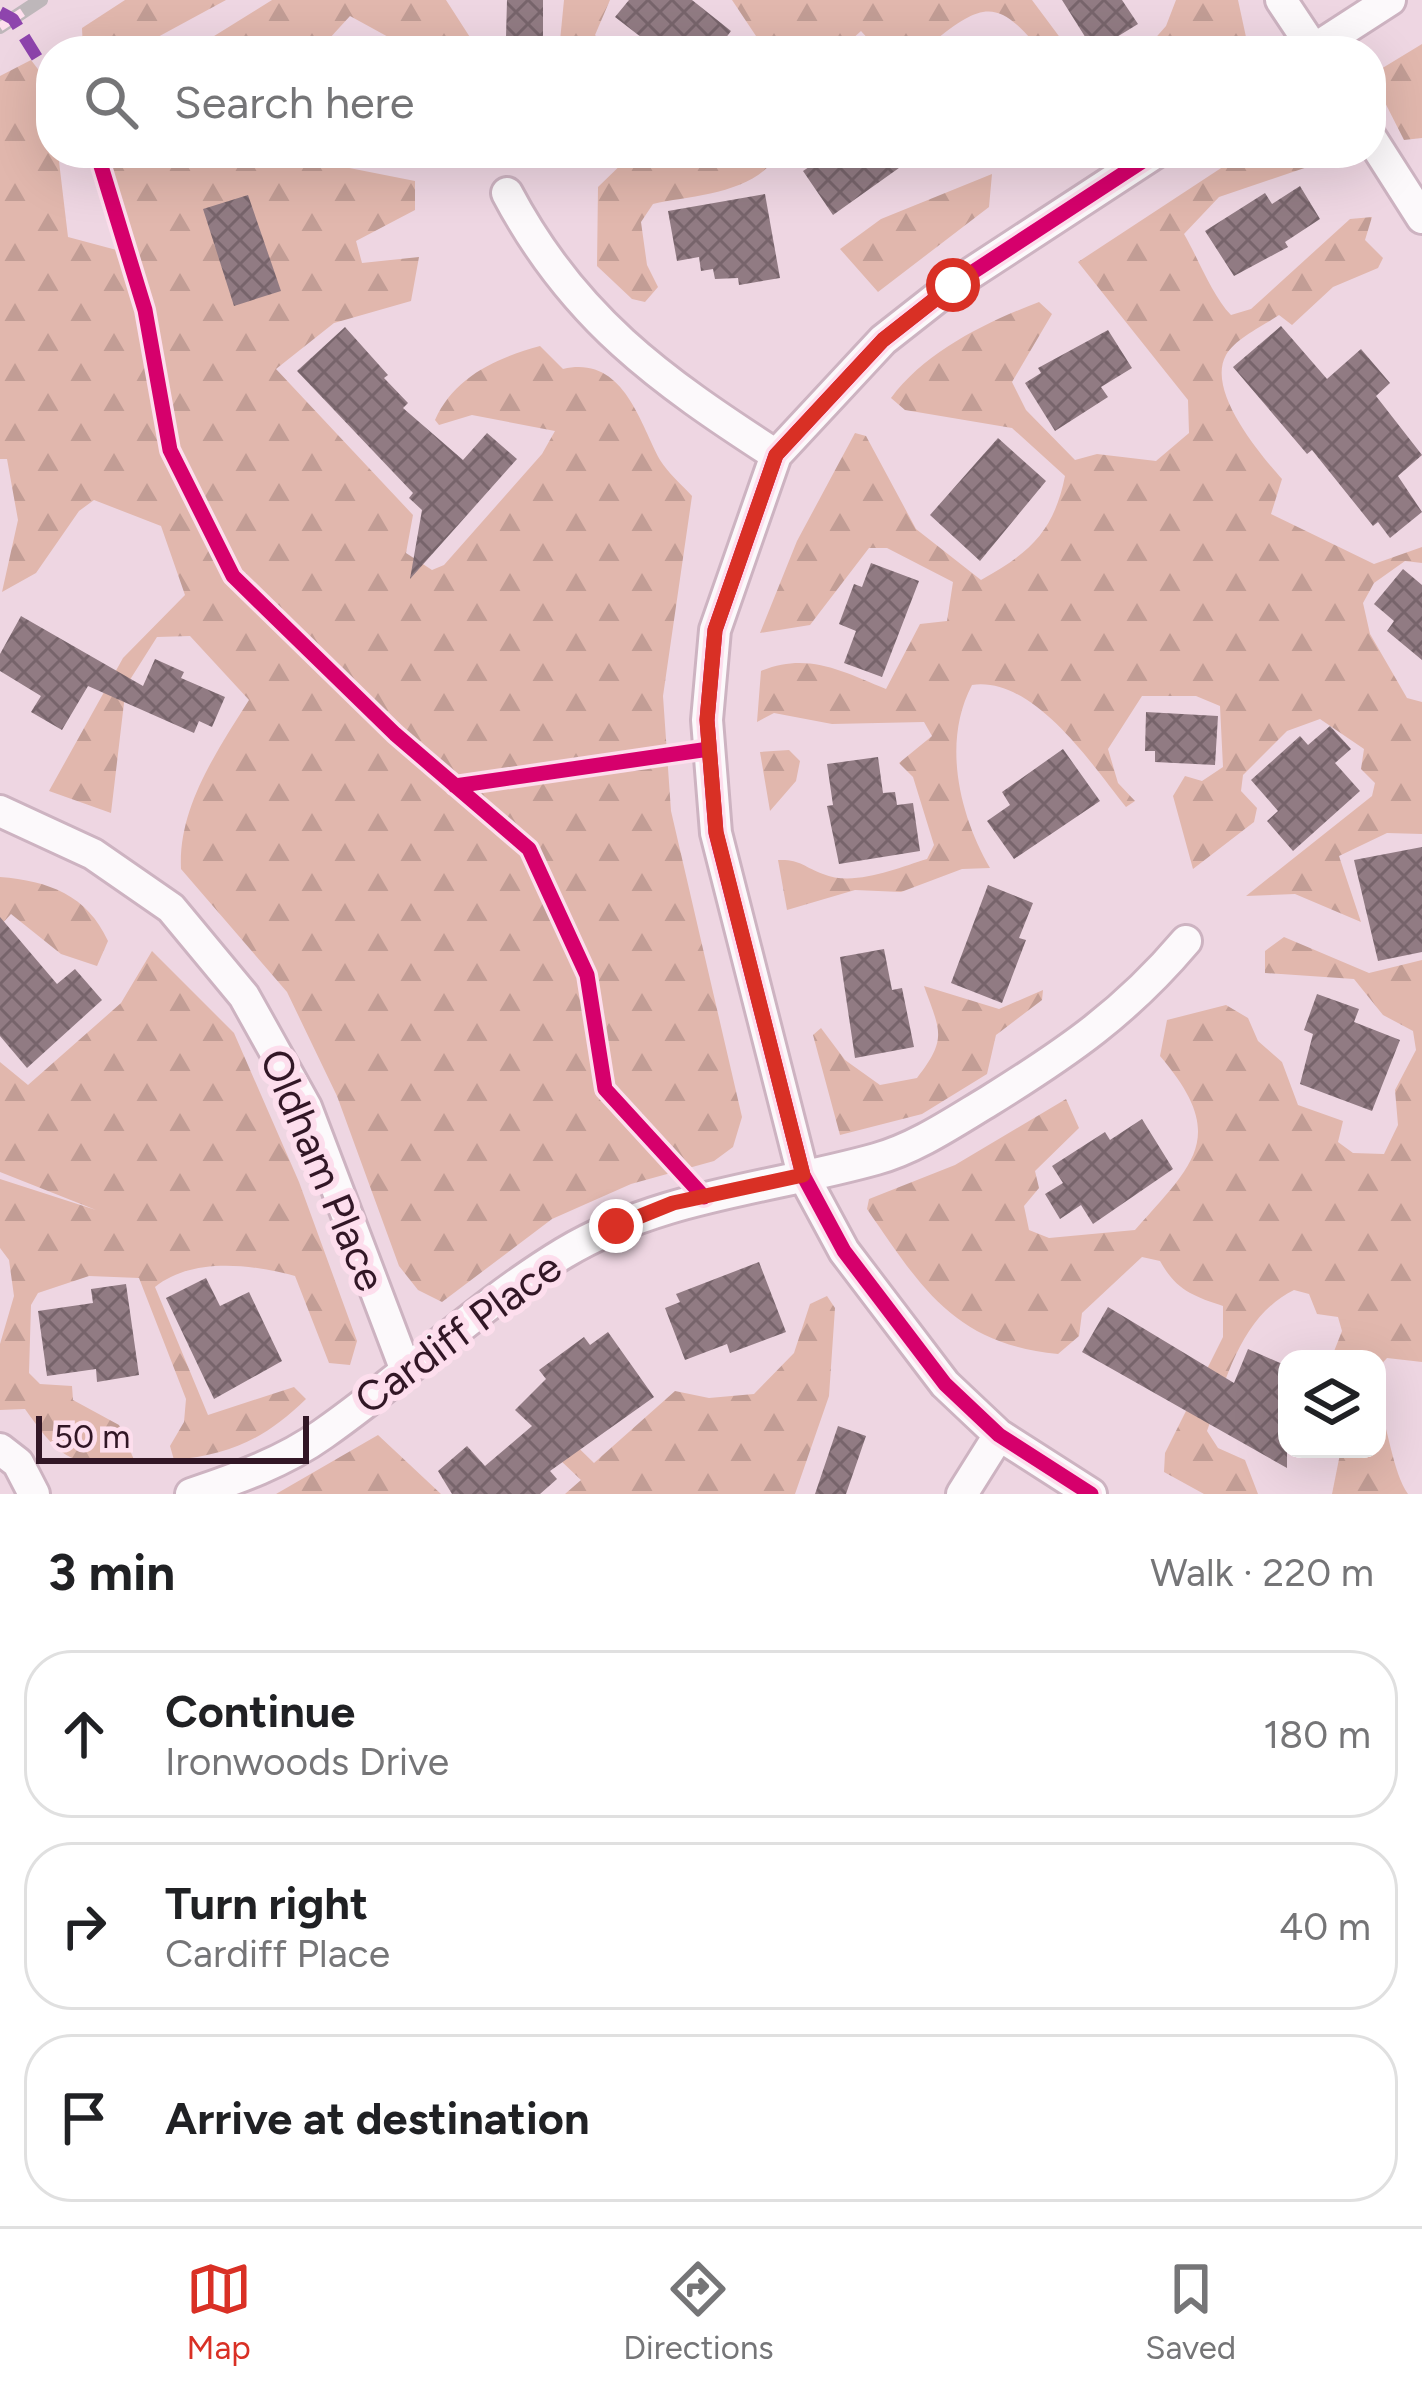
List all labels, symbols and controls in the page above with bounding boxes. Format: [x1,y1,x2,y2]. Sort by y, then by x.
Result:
search box [36,36,1386,168]
icon: search [78,69,144,135]
text: Search here [174,75,414,129]
route start [926,258,980,312]
street label: Oldham Place [249,1041,397,1299]
route end [589,1199,643,1253]
street label: Cardiff Place [345,1241,571,1425]
map controls [1278,1350,1386,1458]
button: layers [1278,1350,1386,1458]
scale bar [36,1410,309,1463]
text: 50 m [54,1417,130,1456]
text: 3 min [48,1542,175,1603]
text: Walk · 220 m [1150,1549,1374,1596]
text: Continue [165,1684,355,1738]
icon: ahead [51,1701,117,1767]
text: 180 m [1263,1711,1371,1758]
text: Ironwoods Drive [165,1738,449,1785]
text: Turn right [165,1876,368,1930]
icon: right [51,1893,117,1959]
text: 40 m [1279,1903,1371,1950]
text: Cardiff Place [165,1930,390,1977]
icon: arrive [51,2085,117,2151]
text: Arrive at destination [165,2091,589,2145]
tab: Map [186,2256,252,2367]
tab: Directions [623,2256,774,2367]
tab: Saved [1145,2256,1236,2367]

